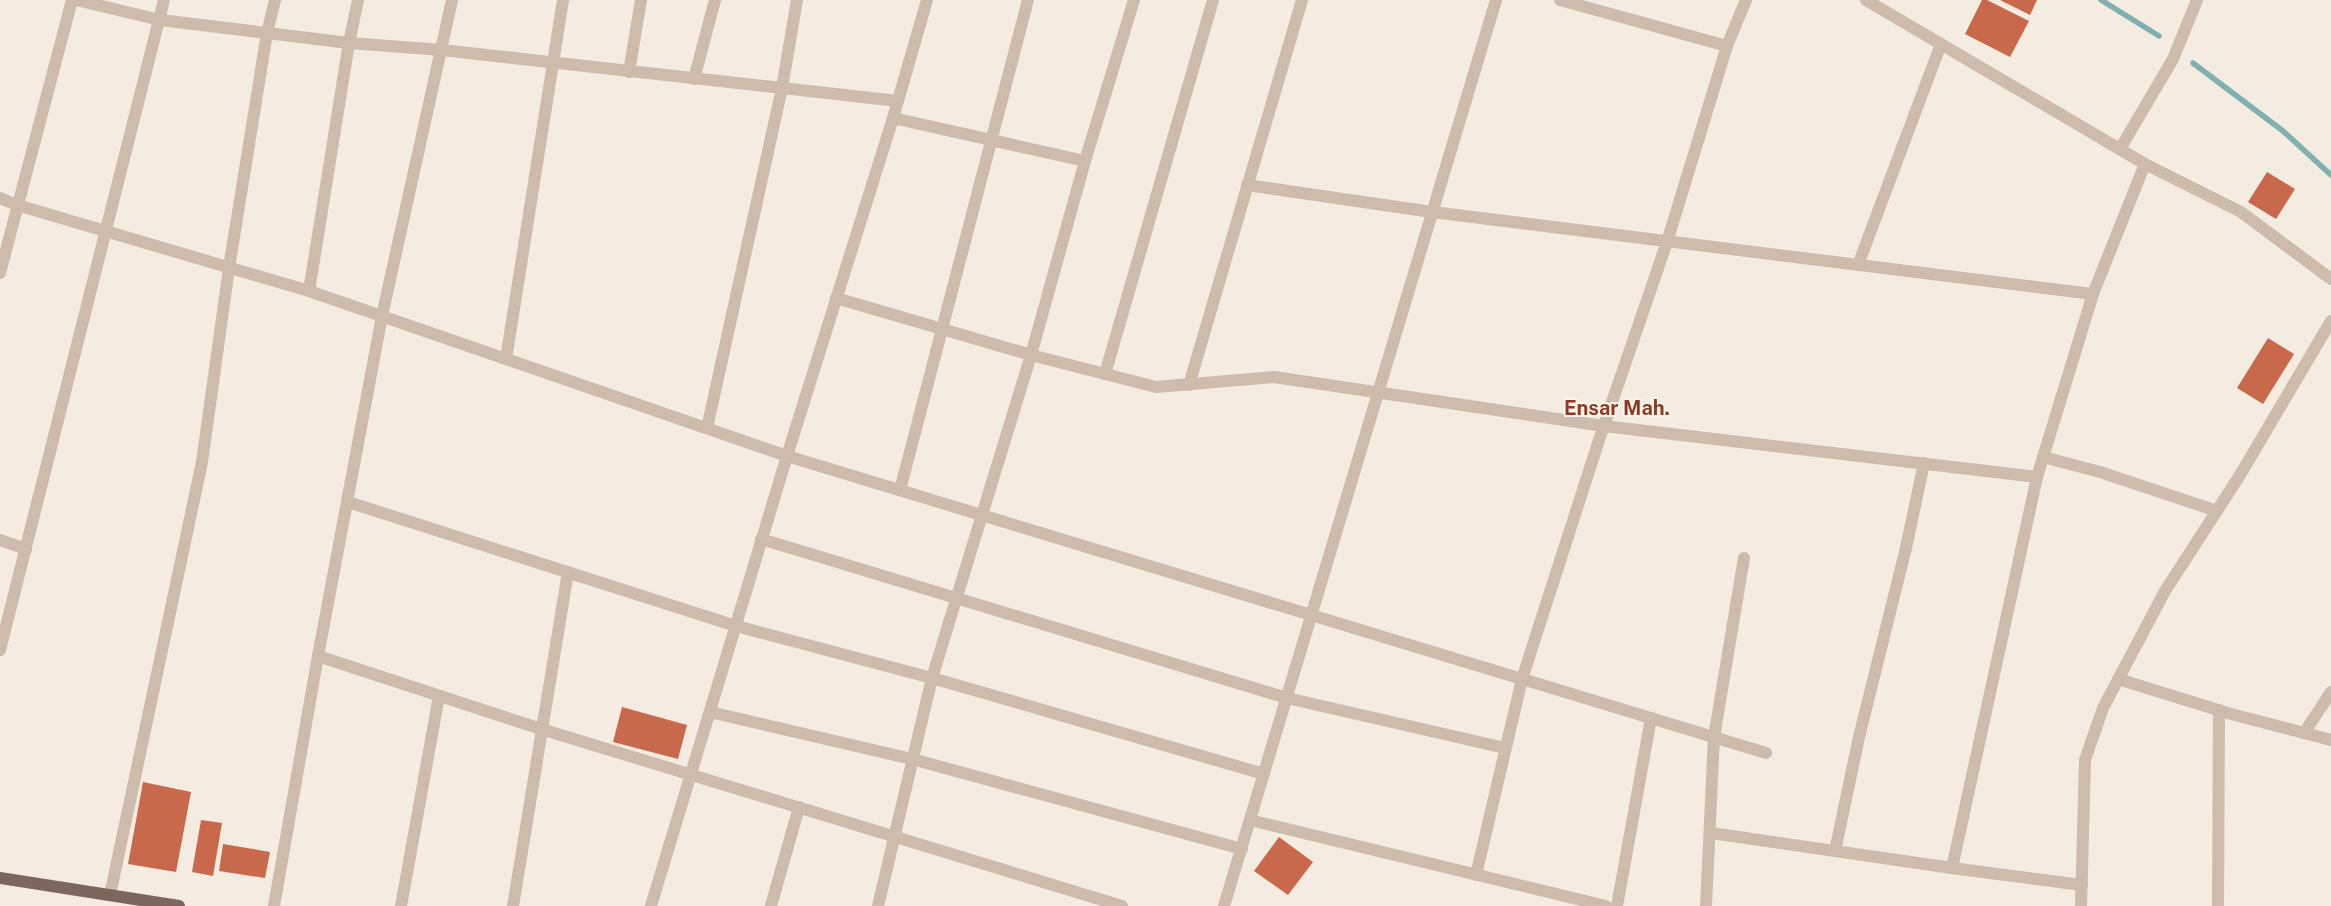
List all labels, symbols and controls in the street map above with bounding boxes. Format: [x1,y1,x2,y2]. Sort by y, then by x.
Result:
district label: Ensar Mah. [1564,396,1670,420]

